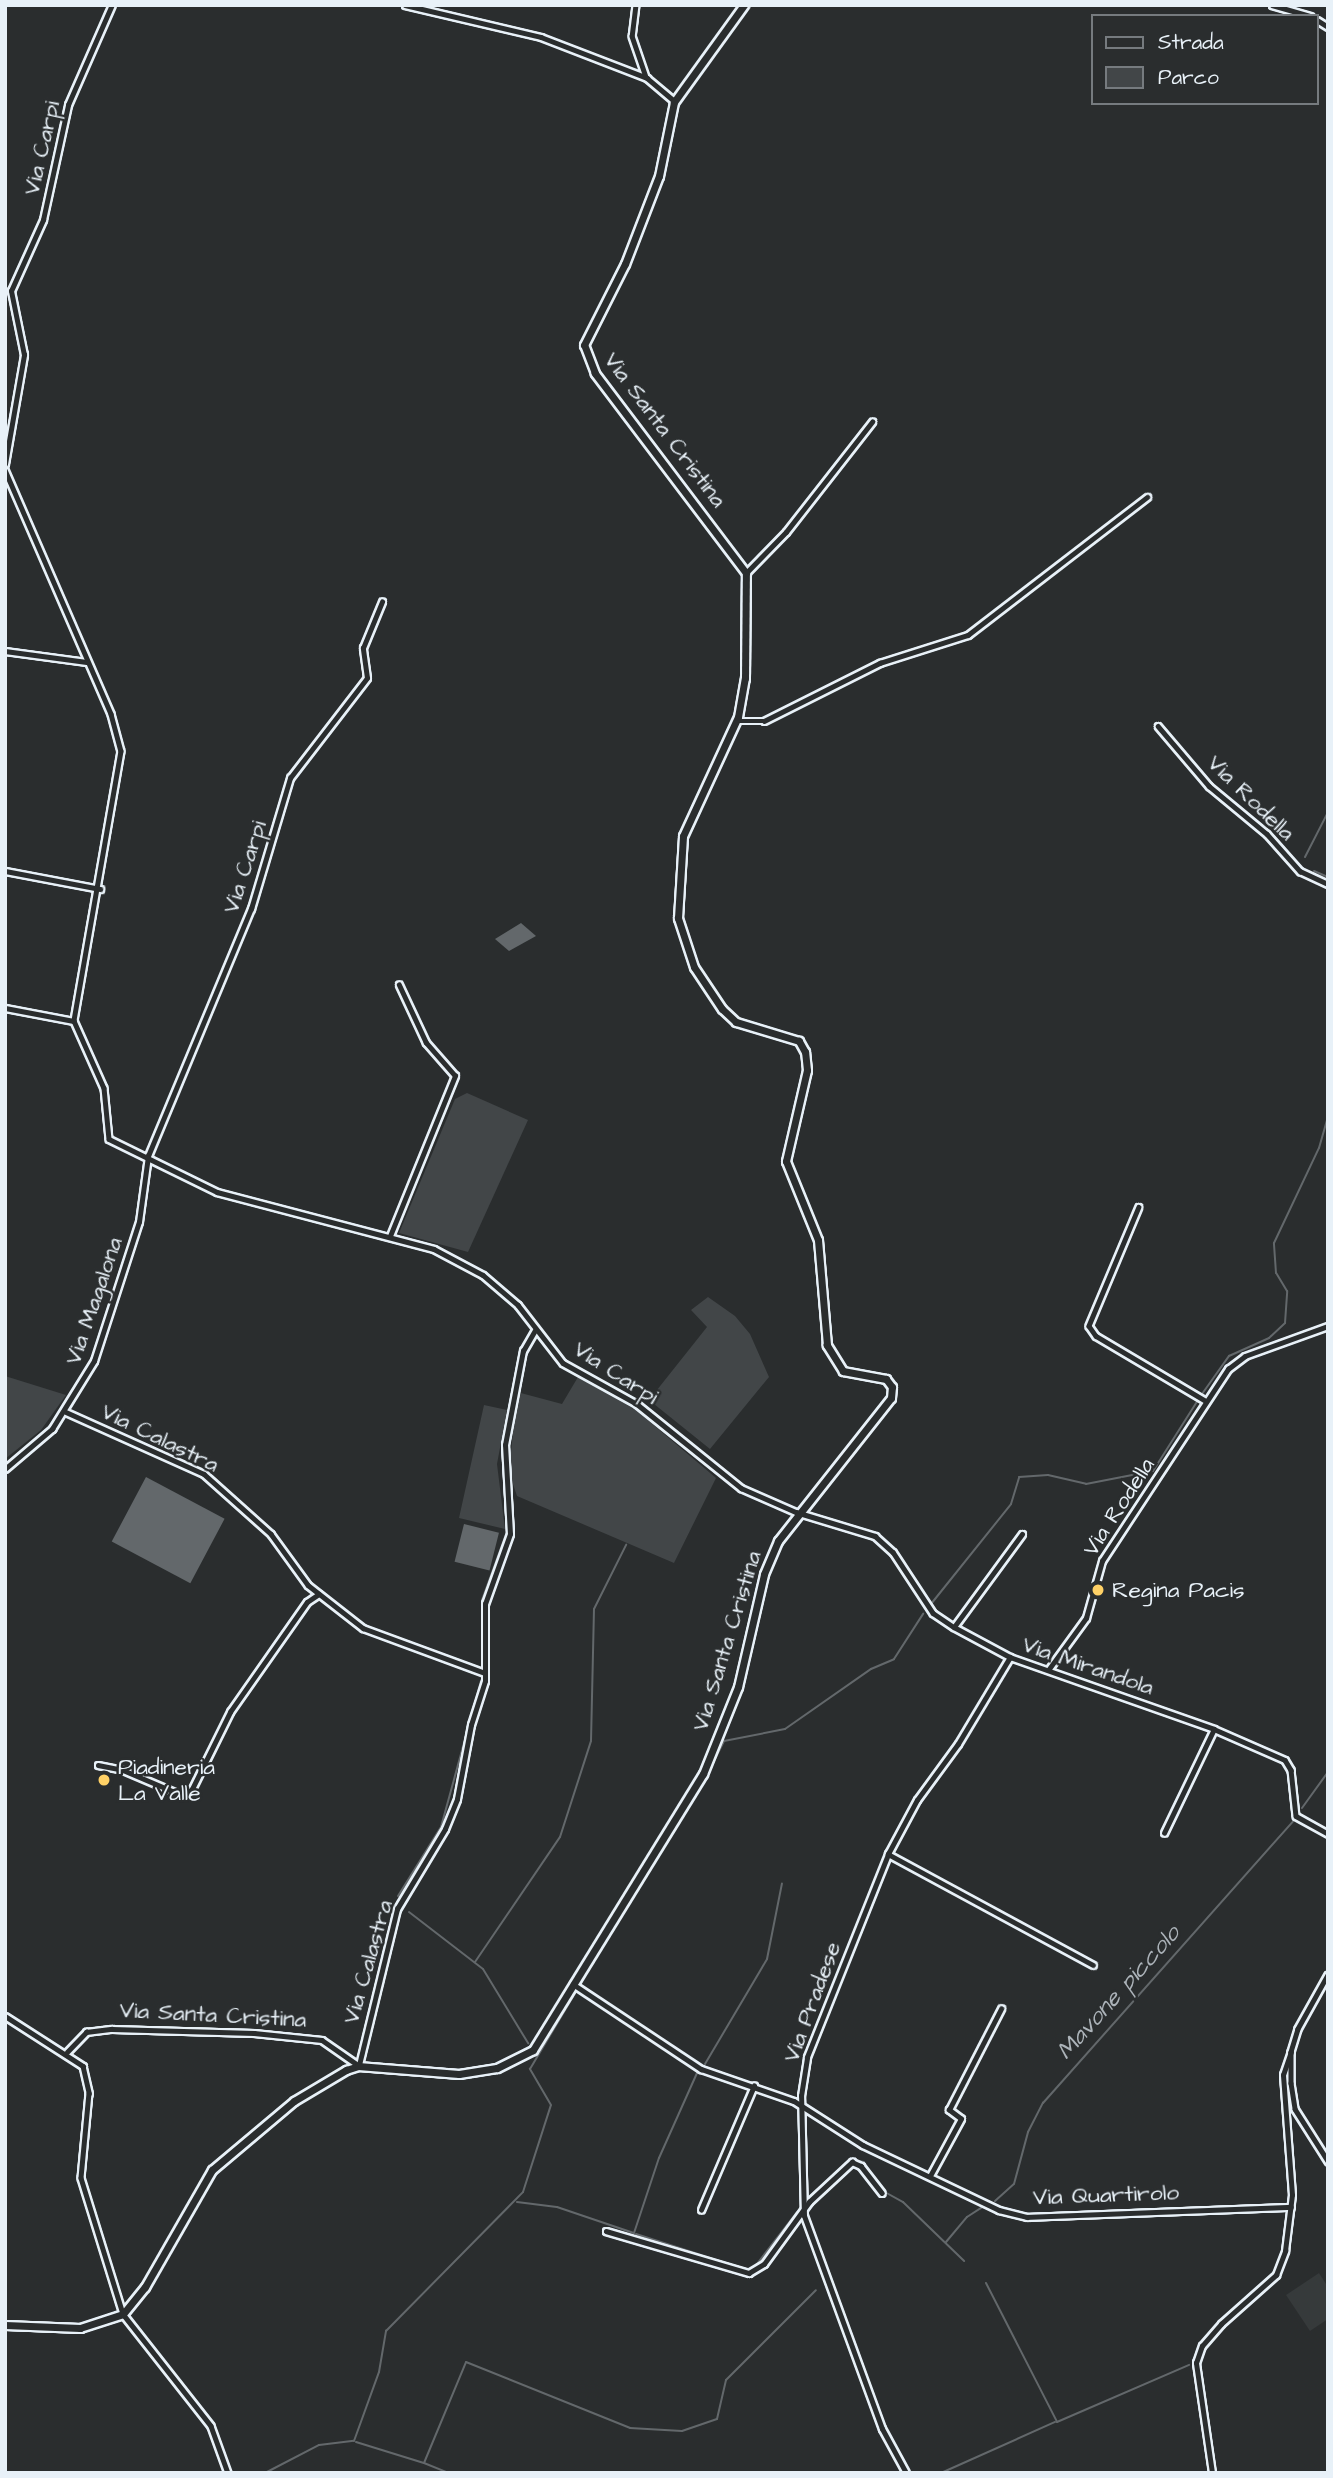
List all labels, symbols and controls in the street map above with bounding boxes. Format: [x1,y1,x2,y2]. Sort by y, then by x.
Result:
legend [1092,14,1319,105]
text: Strada [1158,28,1224,57]
text: Parco [1158,63,1219,92]
street label: Via Carpi [18,98,66,198]
street label: Via Santa Cristina [598,347,732,513]
street label: Via Rodella [1201,749,1301,847]
street label: Via Carpi [217,817,273,917]
street label: Via Magalona [59,1234,129,1368]
street label: Via Carpi [568,1335,664,1411]
street label: Via Calastra [97,1398,223,1478]
street label: Via Rodella [1077,1453,1161,1561]
street label: Via Santa Cristina [686,1548,768,1734]
place label: Regina Pacis [1112,1576,1245,1604]
marker: Regina Pacis [1090,1582,1106,1598]
street label: Via Mirandola [1019,1631,1157,1701]
place label: Piadineria La Valle [118,1753,215,1807]
marker: Piadineria La Valle [96,1772,112,1788]
street label: Via Calastra [337,1897,399,2027]
water label: Mavone piccolo [1051,1920,1187,2066]
street label: Via Pradese [777,1938,847,2066]
street label: Via Santa Cristina [119,1996,307,2034]
street label: Via Quartirolo [1032,2179,1180,2211]

